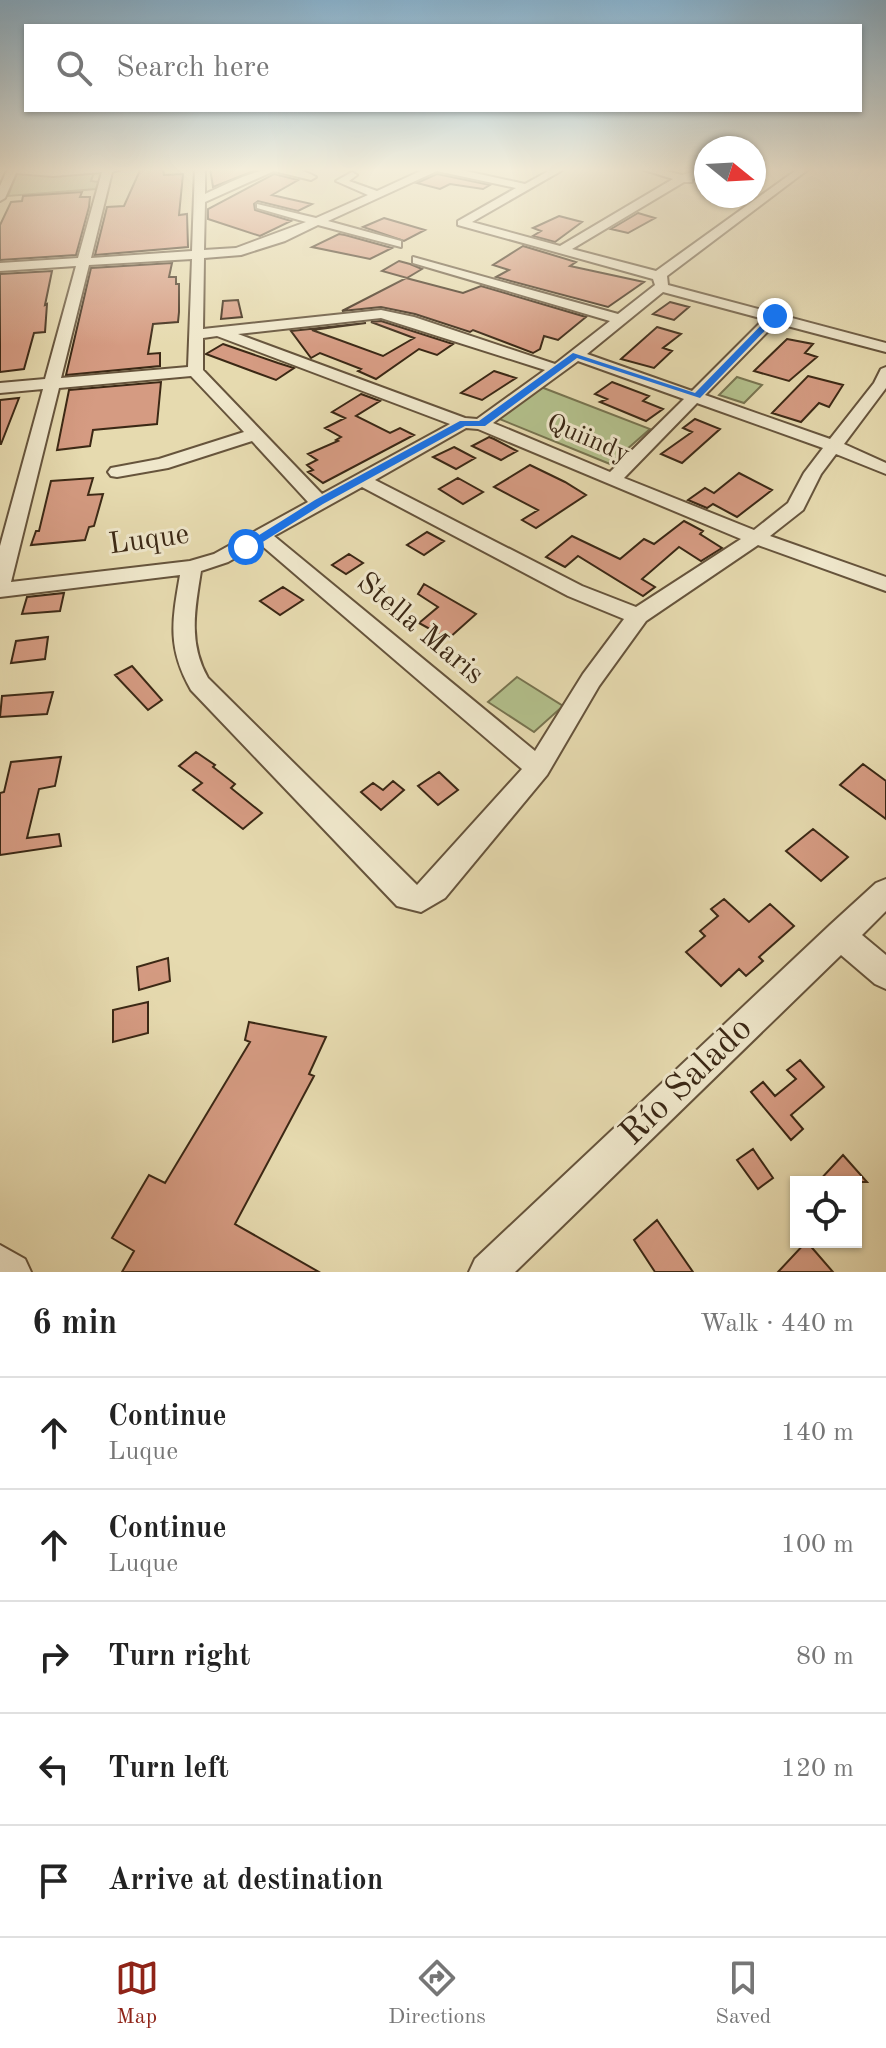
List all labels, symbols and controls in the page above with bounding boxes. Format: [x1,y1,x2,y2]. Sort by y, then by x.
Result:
search box [24,24,862,112]
icon: search [52,46,96,90]
text: Search here [116,53,270,83]
north arrow [694,136,766,208]
route end [757,298,793,334]
street label: Quiindy [543,410,634,468]
street label: Luque [107,520,191,560]
route start [228,529,264,565]
street label: Stella Maris [351,567,489,691]
street label: Río Salado [614,1011,760,1153]
map controls [790,1176,862,1248]
button: locate [790,1176,862,1248]
text: 6 min [32,1307,117,1341]
text: Walk · 440 m [700,1311,854,1337]
text: Continue [108,1402,227,1432]
icon: ahead [32,1411,76,1455]
text: 140 m [781,1420,854,1446]
text: Luque [108,1439,178,1465]
text: Continue [108,1514,227,1544]
icon: ahead [32,1523,76,1567]
text: 100 m [781,1532,854,1558]
text: Luque [108,1551,178,1577]
icon: right [32,1635,76,1679]
text: Turn right [108,1642,250,1672]
text: 80 m [796,1644,854,1670]
icon: left [32,1747,76,1791]
text: Turn left [108,1754,229,1784]
text: 120 m [781,1756,854,1782]
icon: arrive [32,1859,76,1903]
text: Arrive at destination [108,1866,383,1896]
tab: Map [115,1956,159,2031]
tab: Directions [388,1956,486,2031]
tab: Saved [715,1956,771,2031]

